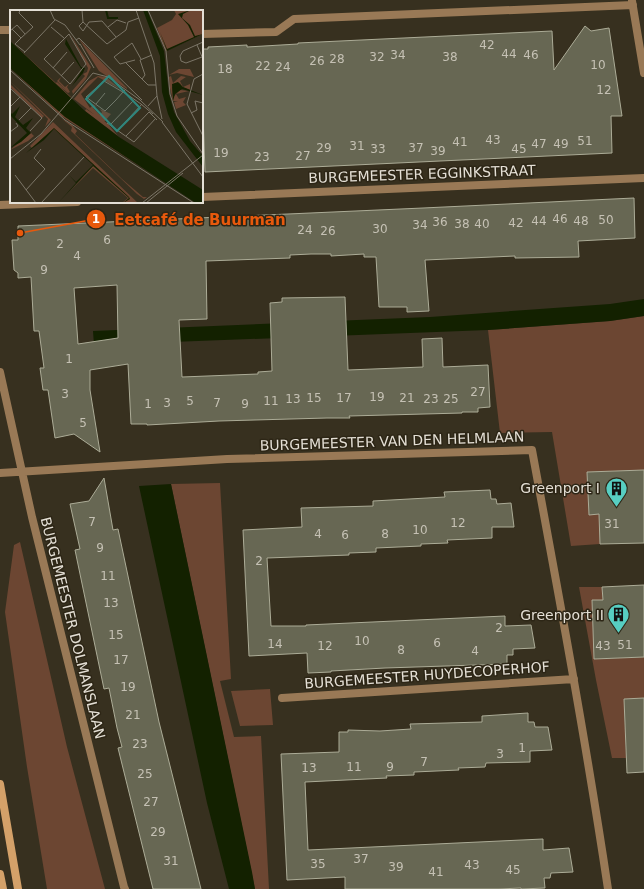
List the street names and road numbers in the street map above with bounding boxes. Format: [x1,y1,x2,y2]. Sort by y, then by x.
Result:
street label: BURGEMEESTER EGGINKSTRAAT [308,162,536,186]
street label: BURGEMEESTER VAN DEN HELMLAAN [259,428,525,454]
street label: BURGEMEESTER DOLMANSLAAN [38,515,108,741]
street label: BURGEMEESTER HUYDECOPERHOF [304,658,550,692]

